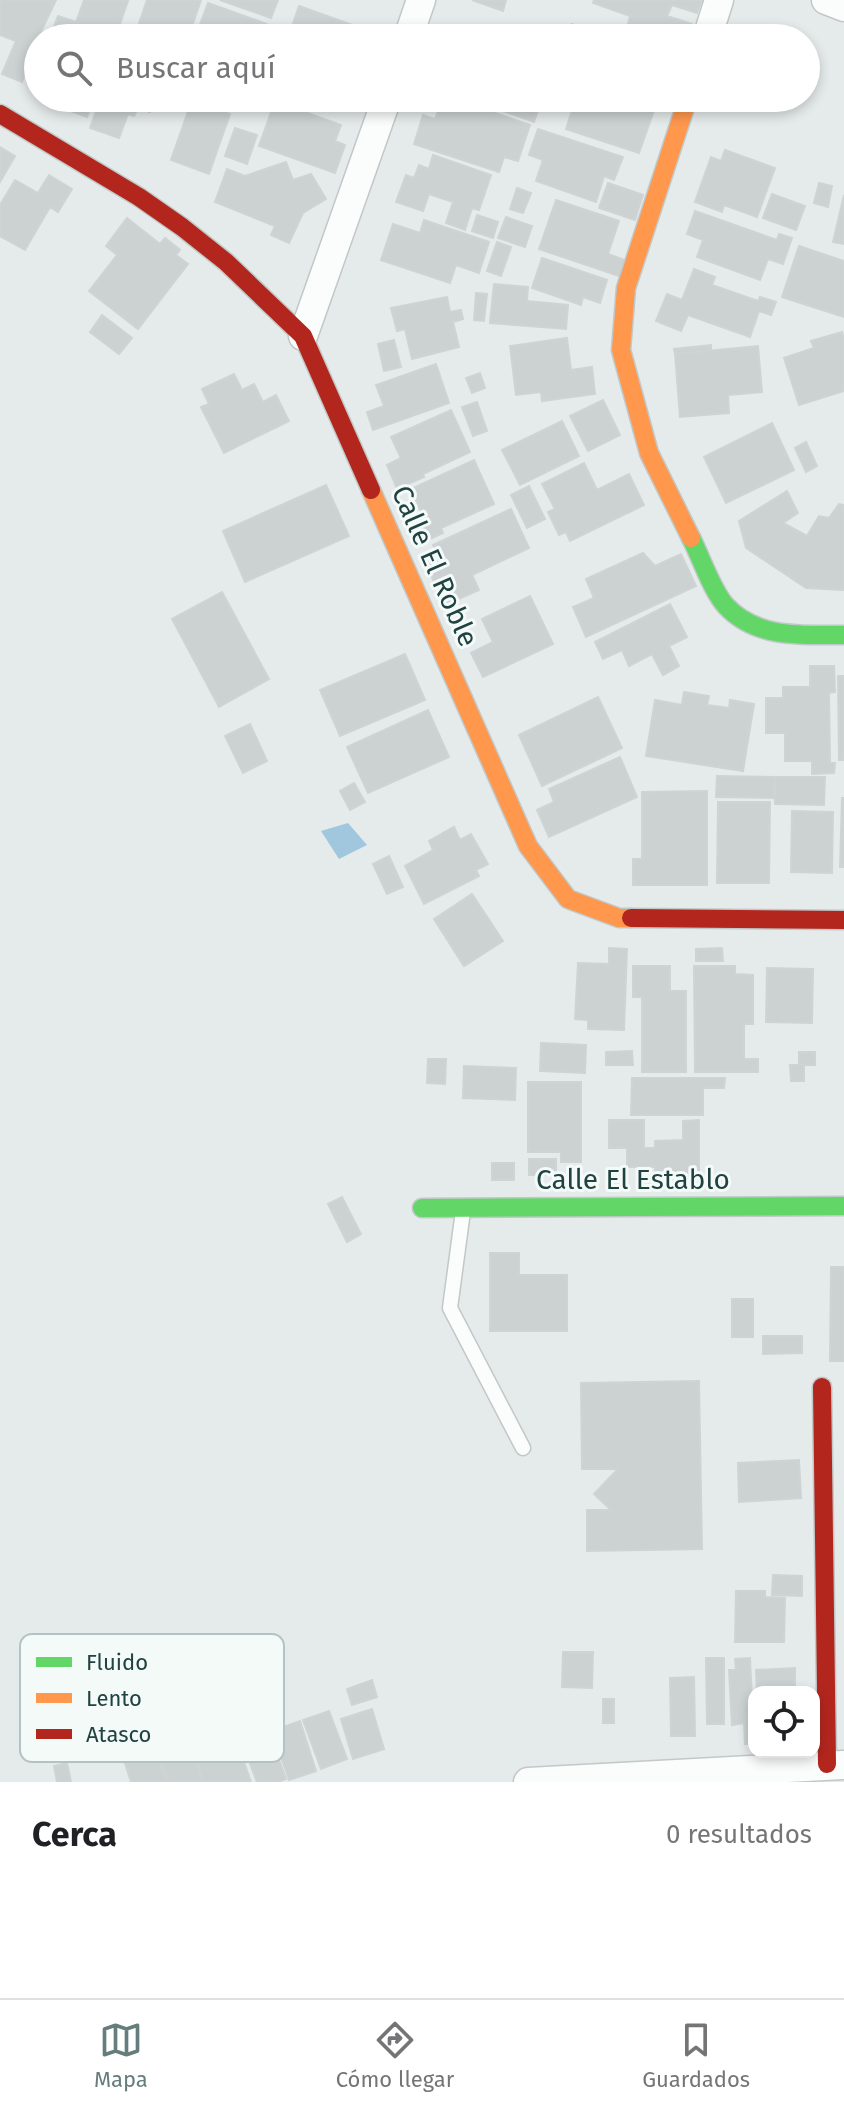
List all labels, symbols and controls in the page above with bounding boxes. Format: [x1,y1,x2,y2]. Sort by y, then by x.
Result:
search box [24,24,820,112]
icon: search [52,46,96,90]
text: Buscar aquí [116,50,276,86]
street label: Calle El Roble [385,480,485,652]
street label: Calle El Establo [536,1163,730,1196]
legend [20,1634,284,1762]
text: Fluido [86,1649,148,1676]
text: Lento [86,1685,142,1712]
map controls [748,1686,820,1758]
button: locate [748,1686,820,1758]
text: Atasco [86,1721,151,1748]
text: Cerca [32,1814,117,1855]
text: 0 resultados [666,1819,812,1850]
tab: Mapa [94,2018,148,2093]
tab: Cómo llegar [336,2018,454,2093]
tab: Guardados [642,2018,750,2093]

